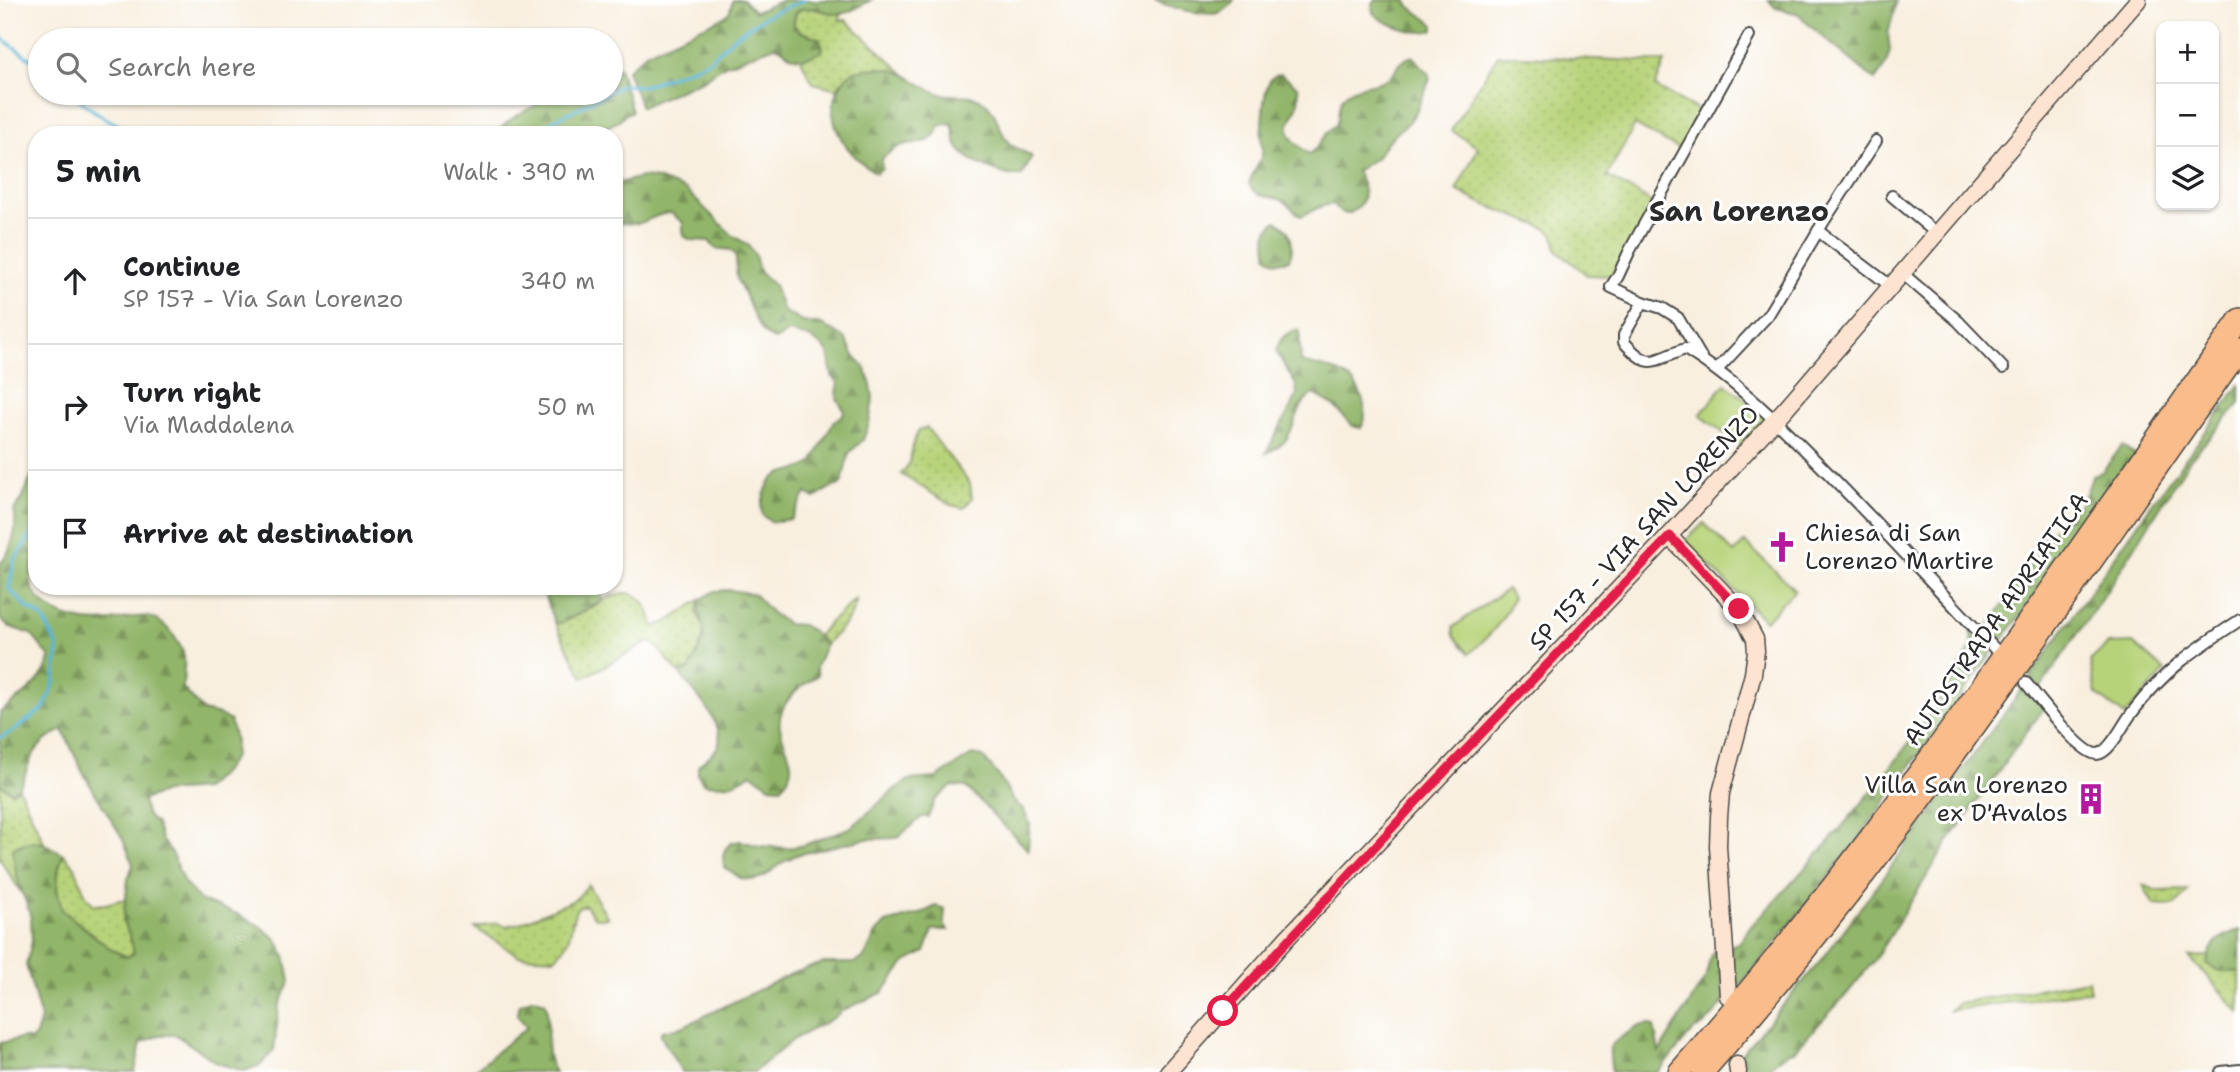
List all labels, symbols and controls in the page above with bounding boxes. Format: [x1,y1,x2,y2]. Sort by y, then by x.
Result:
map controls [2156,21,2219,210]
button: + [2156,21,2219,84]
search box [28,28,623,105]
icon: search [52,48,90,86]
text: Search here [108,49,257,84]
button: − [2156,84,2219,147]
button: layers [2156,147,2219,210]
text: 5 min [56,151,141,192]
text: Walk · 390 m [443,157,595,187]
district label: San Lorenzo [1649,192,1829,230]
text: Continue [123,249,241,284]
icon: ahead [56,262,94,300]
text: 340 m [520,266,595,296]
text: SP 157 - Via San Lorenzo [123,284,403,314]
text: Turn right [123,375,261,410]
icon: right [56,388,94,426]
text: 50 m [537,392,595,422]
street label: SP 157 - VIA SAN LORENZO [1522,399,1766,657]
text: Via Maddalena [123,410,294,440]
street label: AUTOSTRADA ADRIATICA [1896,486,2096,752]
icon: arrive [56,514,94,552]
text: Arrive at destination [123,516,413,551]
place label: Chiesa di San Lorenzo Martire [1805,517,1994,577]
church icon: Chiesa di San Lorenzo Martire [1765,530,1799,564]
route end [1723,593,1754,624]
place label: Villa San Lorenzo ex D'Avalos [1864,769,2068,829]
building icon: Villa San Lorenzo ex D'Avalos [2074,782,2108,816]
route start [1207,995,1238,1026]

